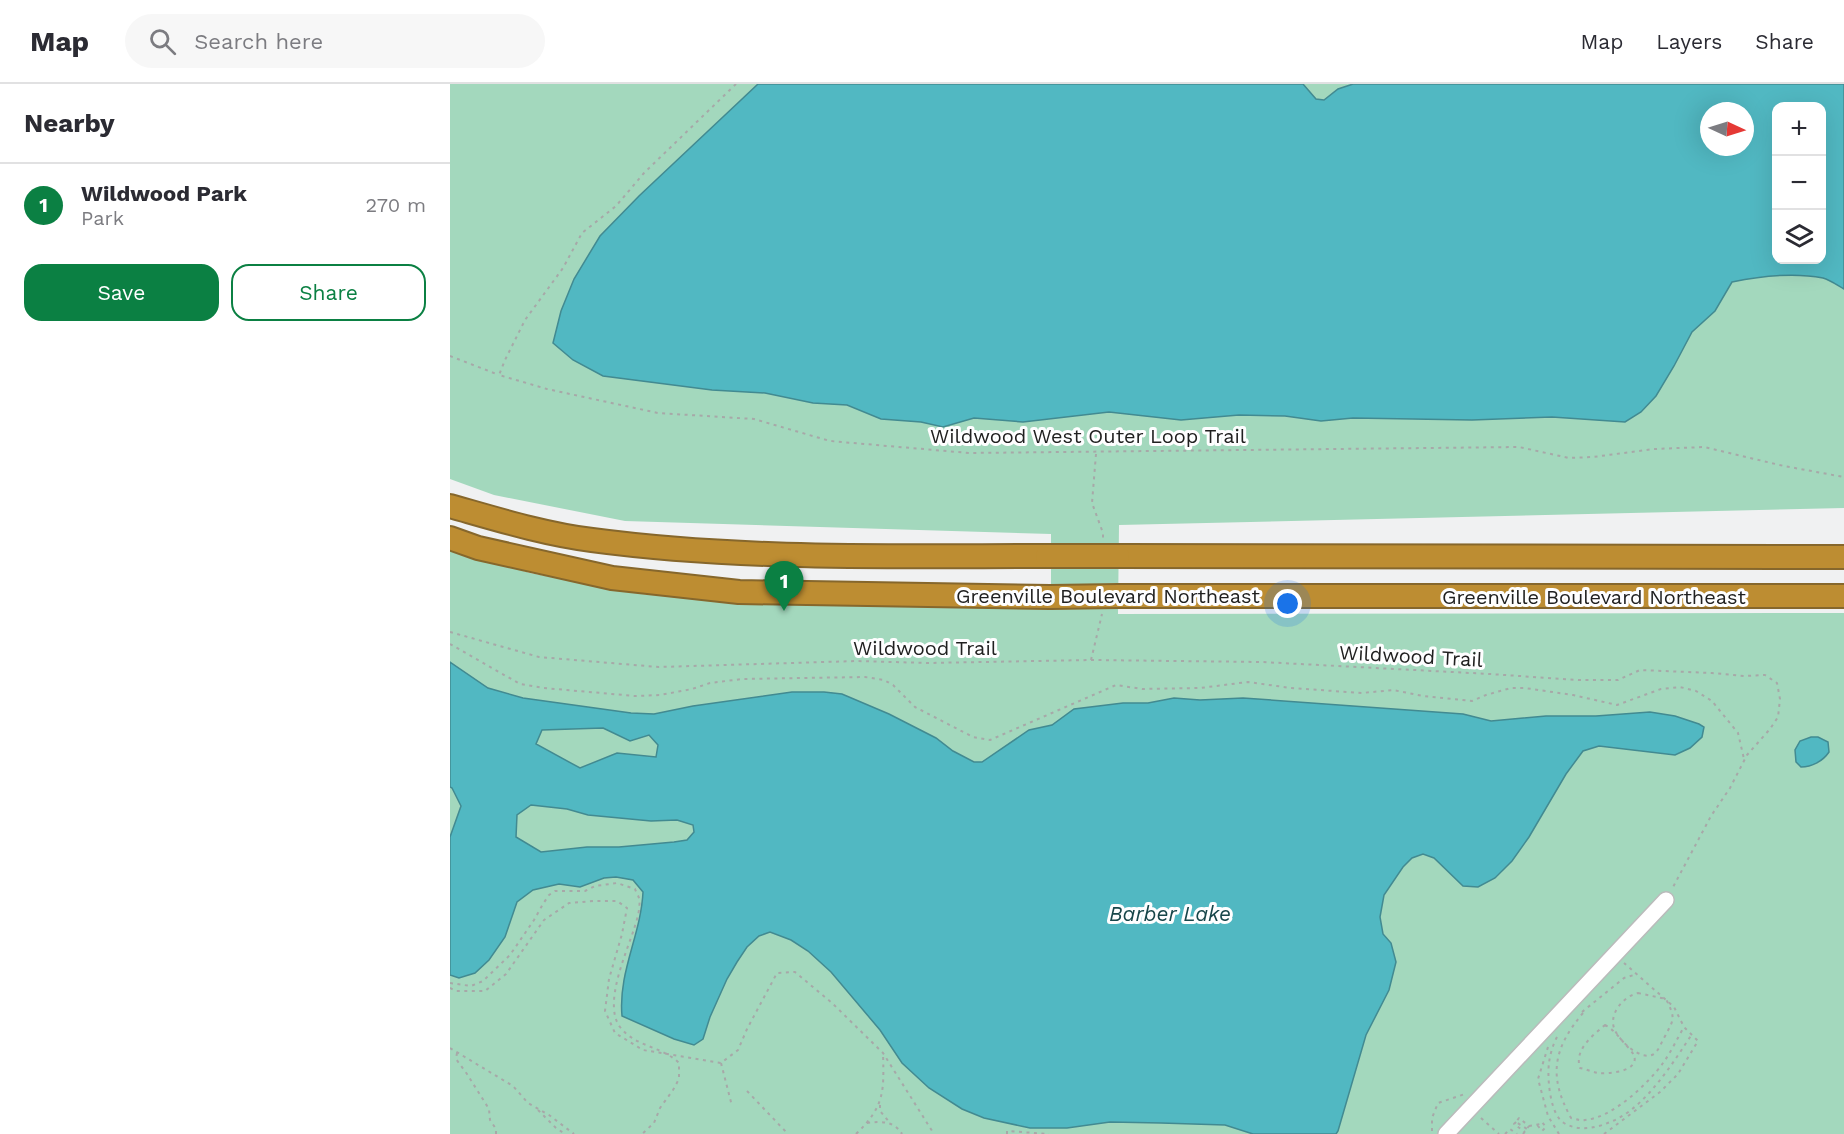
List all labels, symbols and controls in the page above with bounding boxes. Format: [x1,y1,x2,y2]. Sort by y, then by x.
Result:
search box [125,14,545,68]
text: Map [30,25,89,58]
icon: search [146,25,179,58]
text: Search here [194,29,323,54]
text: Map [1580,29,1623,54]
text: Layers [1656,29,1722,54]
text: Share [1755,29,1814,54]
north arrow [1700,102,1754,156]
map controls [1772,102,1826,264]
button: + [1772,102,1826,156]
text: Nearby [24,108,115,138]
button: − [1772,156,1826,210]
text: Wildwood Park [81,181,247,206]
text: 1 [39,193,48,217]
text: 270 m [366,193,426,217]
text: Park [81,206,124,230]
button: layers [1772,210,1826,264]
button: Save [24,264,219,321]
button: Share [231,264,426,321]
street label: Wildwood West Outer Loop Trail [930,424,1246,448]
pin: 1 [764,562,804,611]
street label: Greenville Boulevard Northeast [956,584,1261,608]
street label: Greenville Boulevard Northeast [1442,585,1747,609]
your location [1273,589,1302,618]
street label: Wildwood Trail [853,636,997,660]
street label: Wildwood Trail [1339,640,1483,672]
water label: Barber Lake [1109,901,1231,926]

